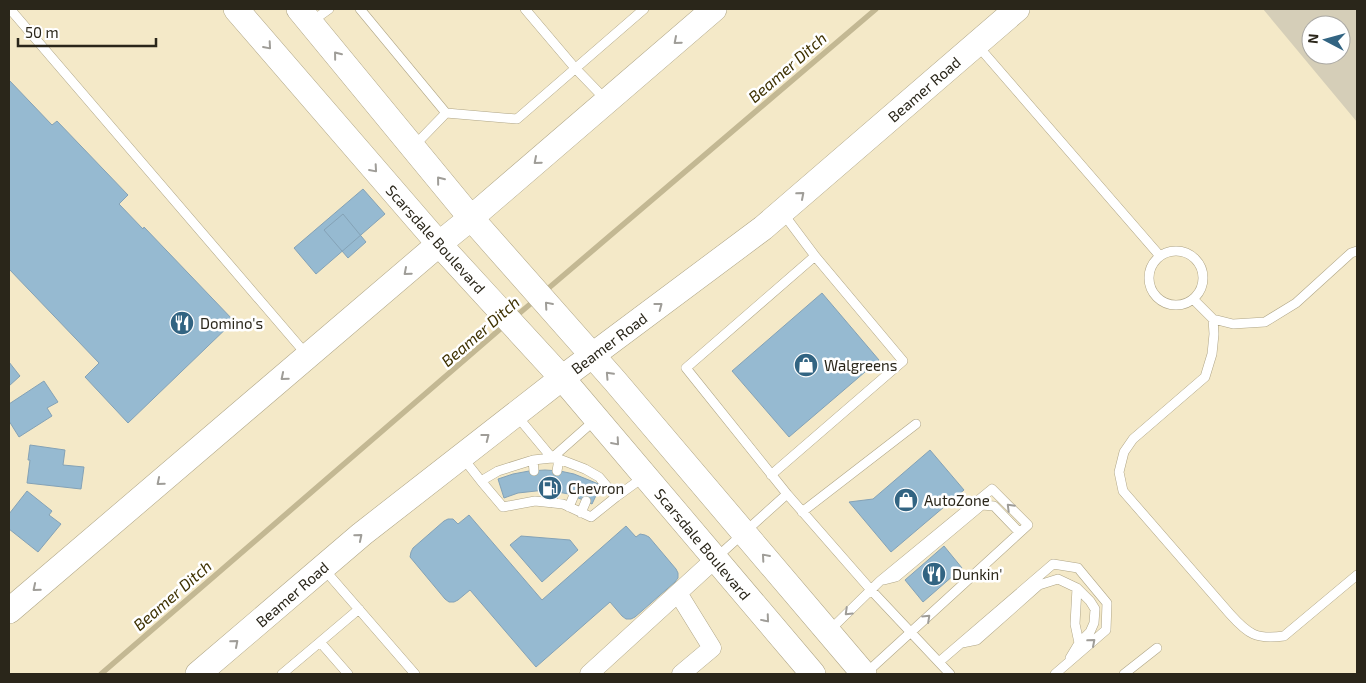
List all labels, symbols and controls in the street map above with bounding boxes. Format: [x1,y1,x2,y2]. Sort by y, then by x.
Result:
scale bar [18,15,155,47]
north arrow [1301,15,1351,65]
text: 50 m [25,23,59,41]
water label: Beamer Ditch [744,28,830,106]
text: N [1304,33,1322,45]
one-way arrow [673,35,682,44]
one-way arrow [262,40,271,49]
one-way arrow [335,52,343,61]
street label: Beamer Road [884,53,964,125]
one-way arrow [534,155,543,164]
one-way arrow [368,163,377,172]
one-way arrow [437,177,446,186]
street label: Scarsdale Boulevard [383,181,489,297]
one-way arrow [796,192,805,201]
one-way arrow [404,266,413,275]
water label: Beamer Ditch [437,292,523,370]
one-way arrow [545,301,554,310]
one-way arrow [653,303,662,311]
street label: Beamer Road [567,309,651,377]
restaurant icon: Domino's [169,310,195,336]
place label: Domino's [200,314,263,332]
shop icon: Walgreens [793,352,819,378]
place label: Walgreens [824,356,897,374]
one-way arrow [280,371,289,380]
one-way arrow [606,371,615,380]
one-way arrow [480,434,489,442]
one-way arrow [610,436,618,445]
fuel station icon: Chevron [537,475,563,501]
one-way arrow [156,477,165,486]
place label: Chevron [568,479,624,497]
street label: Scarsdale Boulevard [651,485,755,603]
shop icon: AutoZone [893,487,919,513]
place label: AutoZone [924,491,990,509]
one-way arrow [1007,504,1016,513]
one-way arrow [353,533,362,542]
one-way arrow [761,554,770,563]
water label: Beamer Ditch [129,556,215,634]
street label: Beamer Road [252,558,332,630]
restaurant icon: Dunkin' [921,561,947,587]
place label: Dunkin' [952,565,1002,583]
one-way arrow [33,582,42,590]
one-way arrow [845,606,854,615]
one-way arrow [761,613,769,622]
one-way arrow [921,615,930,624]
one-way arrow [230,639,239,648]
one-way arrow [1087,639,1096,648]

